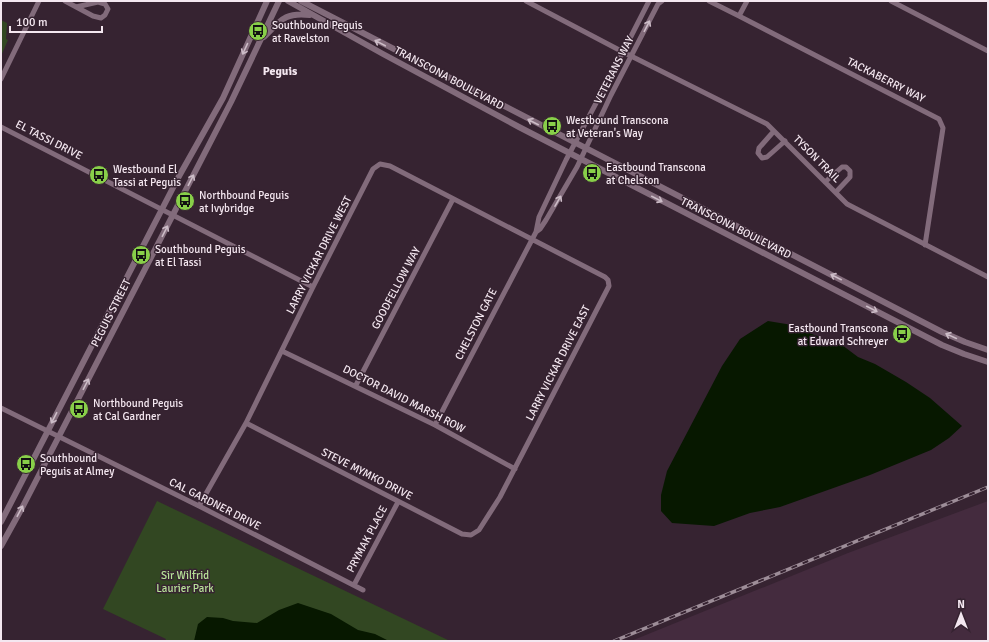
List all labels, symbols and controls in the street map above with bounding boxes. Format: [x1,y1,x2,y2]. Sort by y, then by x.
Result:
scale bar [10,8,102,34]
text: 100 m [16,15,48,30]
place label: Southbound Peguis at Ravelston [272,19,363,45]
bus stop icon: Southbound Peguis at Ravelston [247,20,269,42]
one-way arrow [643,21,651,33]
street label: VETERANS WAY [591,34,637,106]
one-way arrow [375,39,387,46]
one-way arrow [241,43,248,55]
street label: TRANSCONA BOULEVARD [392,44,506,112]
street label: TACKABERRY WAY [845,55,928,105]
district label: Peguis [263,64,298,79]
place label: Westbound Transcona at Veteran's Way [566,114,669,140]
bus stop icon: Westbound Transcona at Veteran's Way [541,115,563,137]
street label: EL TASSI DRIVE [13,118,85,162]
one-way arrow [528,118,540,125]
street label: TYSON TRAIL [791,133,844,186]
place label: Eastbound Transcona at Chelston [606,161,706,187]
bus stop icon: Eastbound Transcona at Chelston [581,162,603,184]
place label: Westbound El Tassi at Peguis [113,163,181,189]
bus stop icon: Westbound El Tassi at Peguis [88,164,110,186]
one-way arrow [187,174,195,186]
place label: Northbound Peguis at Ivybridge [199,189,289,215]
bus stop icon: Northbound Peguis at Ivybridge [174,190,196,212]
street label: LARRY VICKAR DRIVE WEST [284,193,355,316]
one-way arrow [554,195,562,207]
one-way arrow [651,195,663,203]
street label: TRANSCONA BOULEVARD [679,195,793,261]
one-way arrow [162,225,169,237]
place label: Southbound Peguis at El Tassi [155,243,246,269]
bus stop icon: Southbound Peguis at El Tassi [130,244,152,266]
street label: GOODFELLOW WAY [369,244,423,331]
one-way arrow [830,273,842,281]
street label: PEGUIS STREET [88,276,134,349]
street label: CHELSTON GATE [452,286,500,362]
street label: LARRY VICKAR DRIVE EAST [523,303,593,423]
one-way arrow [866,306,878,313]
place label: Eastbound Transcona at Edward Schreyer [788,322,888,348]
bus stop icon: Eastbound Transcona at Edward Schreyer [891,323,913,345]
one-way arrow [946,332,958,339]
street label: DOCTOR DAVID MARSH ROW [341,362,468,436]
one-way arrow [83,378,90,390]
place label: Northbound Peguis at Cal Gardner [93,397,183,423]
bus stop icon: Northbound Peguis at Cal Gardner [68,398,90,420]
one-way arrow [50,412,58,424]
street label: STEVE MYMKO DRIVE [319,445,415,503]
place label: Southbound Peguis at Almey [40,452,115,478]
bus stop icon: Southbound Peguis at Almey [15,453,37,475]
street label: CAL GARDNER DRIVE [167,475,263,533]
street label: PRYMAK PLACE [344,503,390,575]
one-way arrow [16,506,24,518]
park label: Sir Wilfrid Laurier Park [156,569,214,595]
north arrow [941,594,981,634]
text: N [957,598,965,611]

